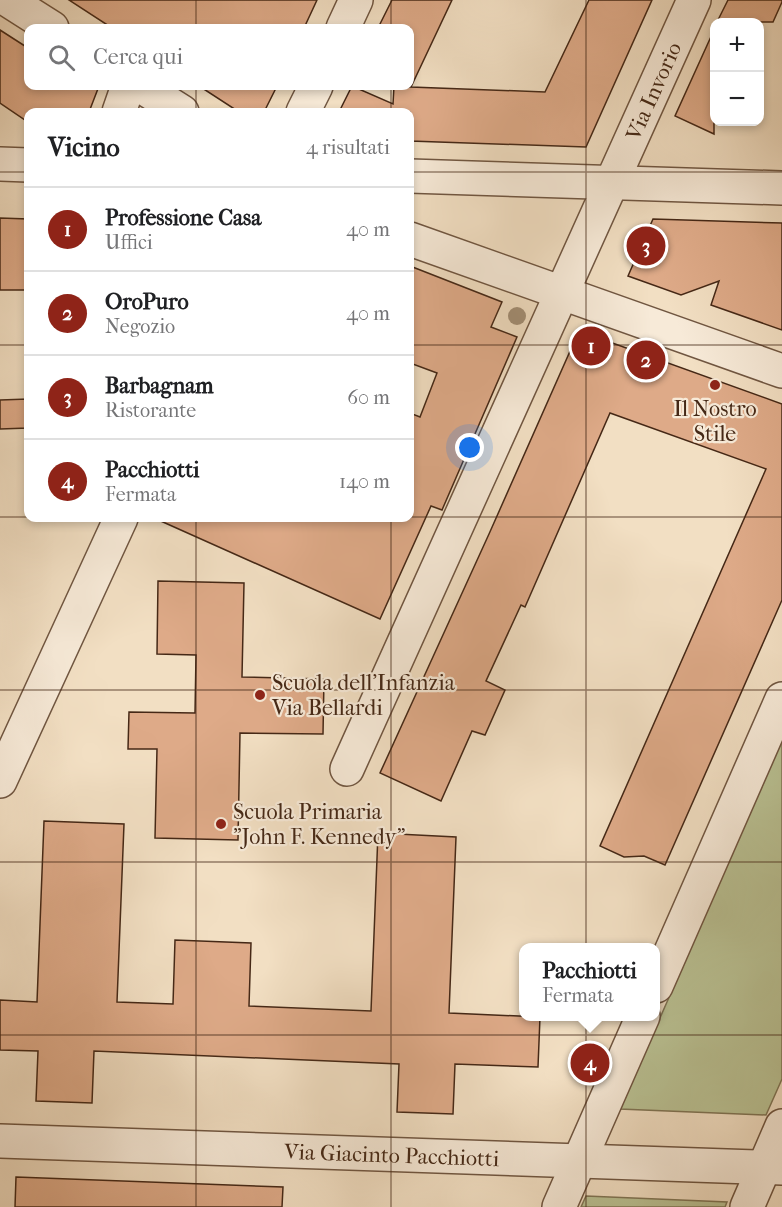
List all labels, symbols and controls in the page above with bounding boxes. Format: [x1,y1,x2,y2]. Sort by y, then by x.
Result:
map controls [710,18,764,126]
button: + [710,18,764,72]
search box [24,24,414,90]
street label: Via Invorio [620,38,687,145]
icon: search [45,41,78,74]
text: Cerca qui [93,44,183,70]
button: − [710,72,764,126]
text: Vicino [48,132,120,163]
text: 4 risultati [306,136,390,159]
text: Professione Casa [105,205,261,231]
text: 1 [64,218,71,241]
text: 40 m [346,218,390,241]
pin: 3 [626,224,666,268]
text: Uffici [105,231,153,254]
text: OroPuro [105,289,189,315]
text: 2 [62,302,73,325]
text: 40 m [346,302,390,325]
text: Negozio [105,315,175,338]
pin: 1 [572,324,610,368]
pin: 2 [626,338,666,382]
text: Barbagnam [105,373,214,399]
marker: Il Nostro Stile [708,378,722,392]
text: 3 [63,386,72,409]
text: 60 m [347,386,390,409]
place label: Il Nostro Stile [673,396,757,447]
text: Ristorante [105,399,196,422]
your location [455,433,484,462]
text: Pacchiotti [105,457,200,483]
text: 4 [62,470,73,493]
text: 140 m [339,470,390,493]
text: Fermata [105,483,176,506]
place label: Scuola dell'Infanzia Via Bellardi [271,670,456,721]
marker: Scuola dell'Infanzia Via Bellardi [253,688,267,702]
place label: Scuola Primaria "John F. Kennedy" [233,799,405,850]
marker: Scuola Primaria "John F. Kennedy" [214,817,228,831]
popup [519,943,660,1021]
text: Pacchiotti [542,958,637,984]
text: Fermata [542,984,614,1007]
pin: 4 [570,1040,610,1086]
street label: Via Giacinto Pacchiotti [283,1139,500,1172]

